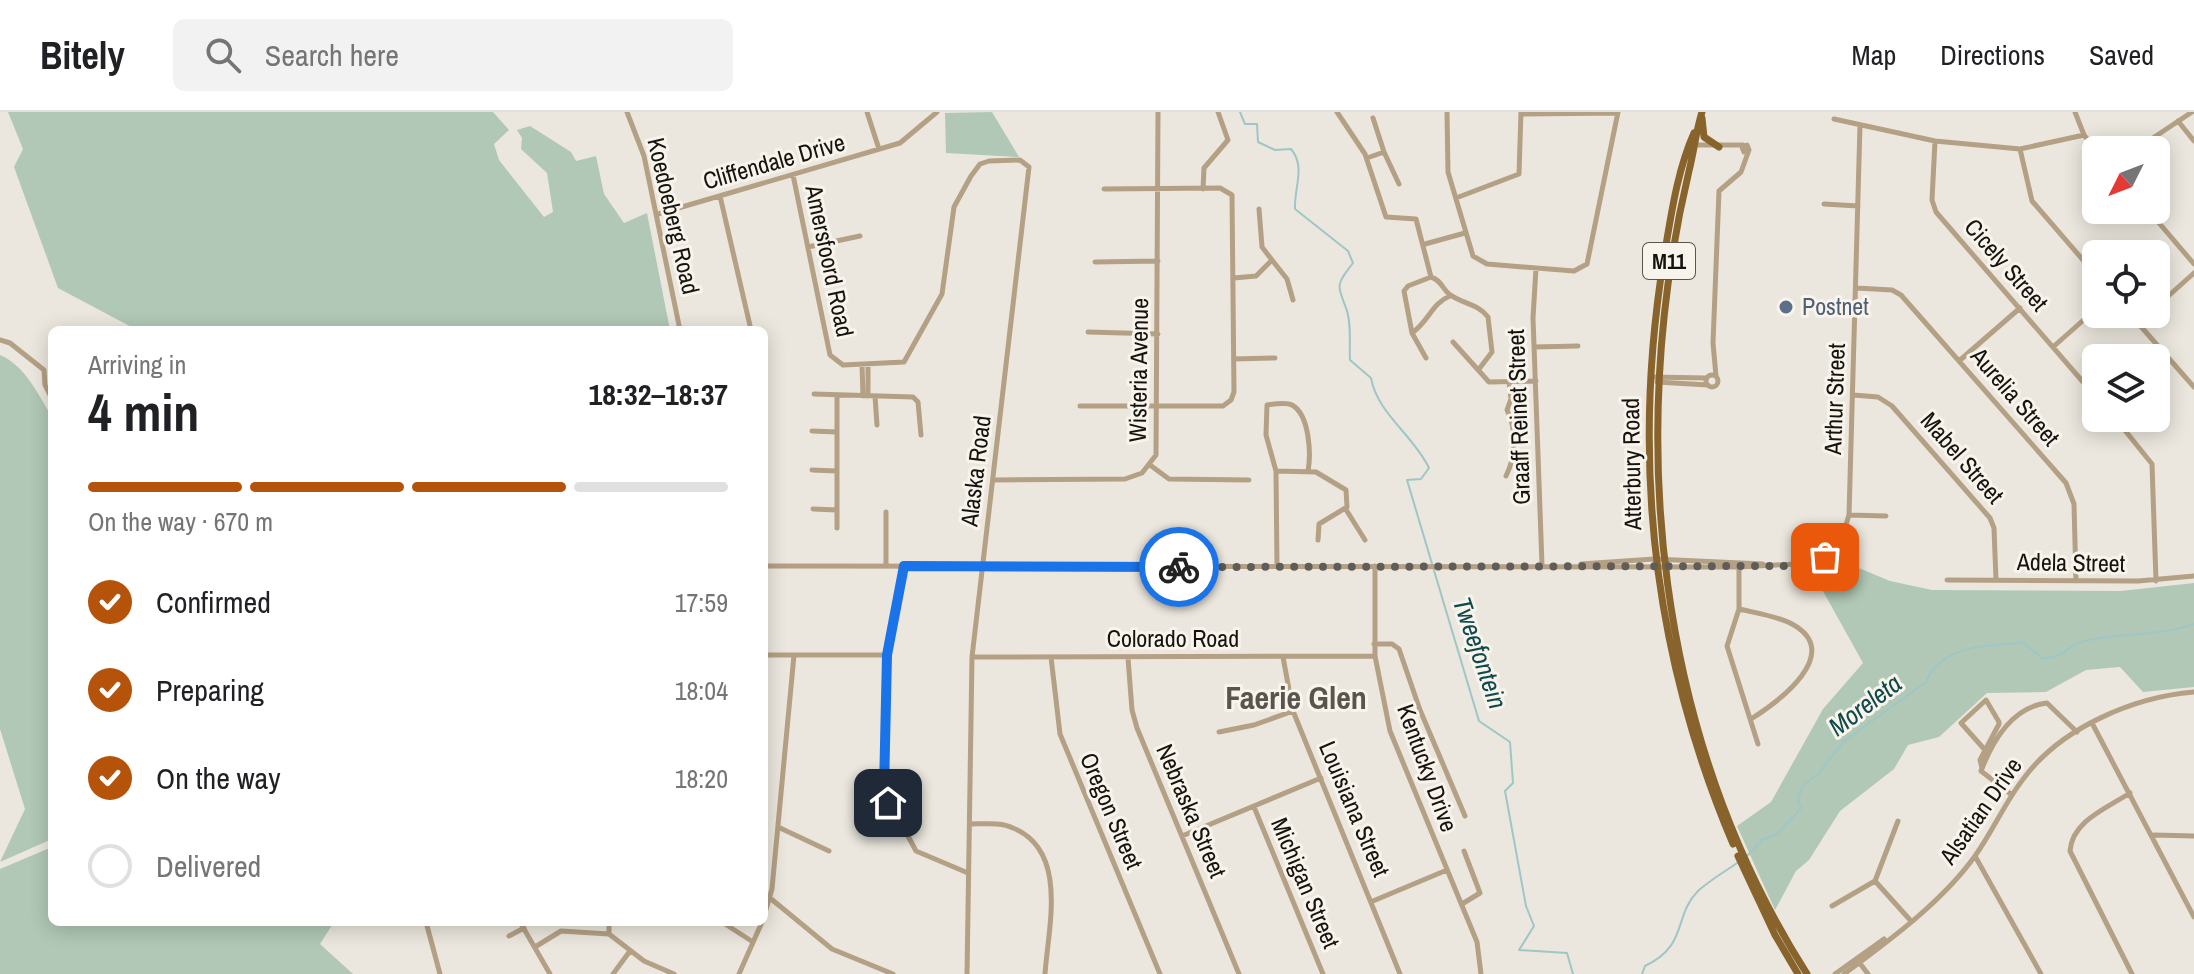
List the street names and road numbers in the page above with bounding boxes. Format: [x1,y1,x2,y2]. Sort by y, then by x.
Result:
street label: Cliffendale Drive [699,126,848,197]
street label: Koedoeberg Road [640,134,708,297]
street label: Amersfoord Road [798,181,862,340]
street label: Cicely Street [1958,211,2056,318]
road number: M11 [1643,243,1695,279]
street label: Wisteria Avenue [1121,298,1155,442]
street label: Graaff Reinet Street [1499,328,1537,505]
street label: Aurelia Street [1964,340,2068,453]
street label: Arthur Street [1816,342,1852,456]
street label: Atterbury Road [1614,398,1648,531]
street label: Mabel Street [1914,405,2012,510]
street label: Alaska Road [952,414,998,529]
street label: Adela Street [2016,545,2126,579]
street label: Colorado Road [1107,622,1239,654]
street label: Kentucky Drive [1390,699,1466,836]
street label: Louisiana Street [1312,736,1398,882]
street label: Nebraska Street [1149,739,1235,883]
street label: Oregon Street [1073,747,1151,874]
street label: Alsatian Drive [1931,751,2029,871]
street label: Michigan Street [1264,812,1348,953]

